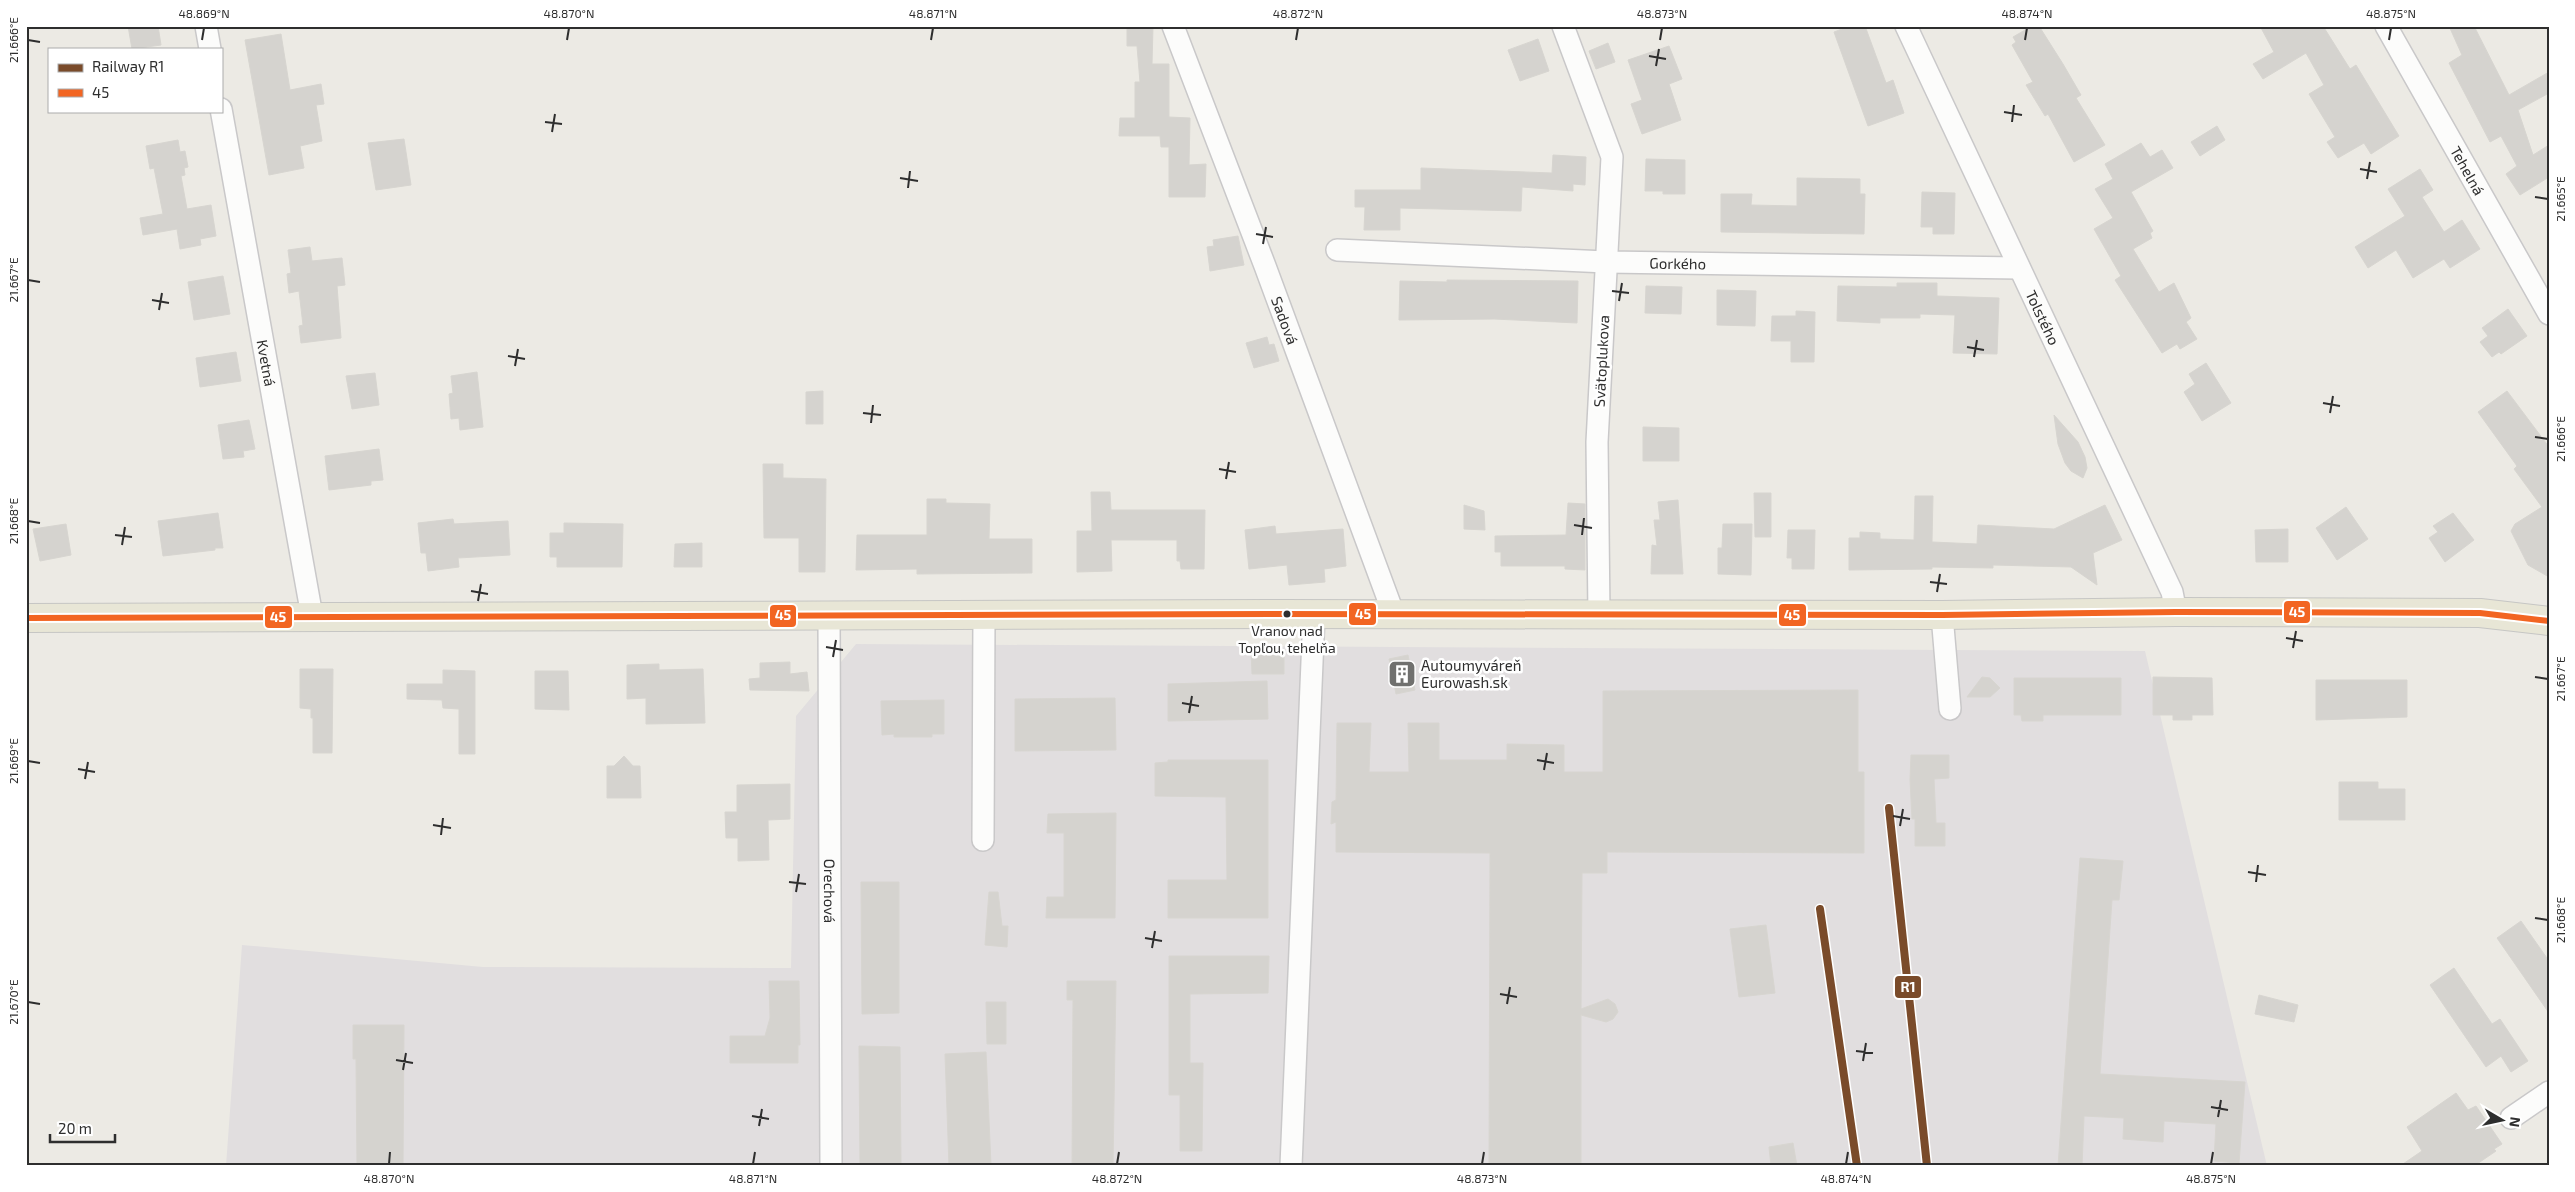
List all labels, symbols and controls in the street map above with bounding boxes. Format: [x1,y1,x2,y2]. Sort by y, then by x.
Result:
text: 48.869°N [178,6,230,20]
text: 48.870°N [544,6,594,20]
text: 48.871°N [909,6,957,20]
text: 48.872°N [1273,6,1323,20]
text: 48.873°N [1637,6,1687,20]
text: 48.874°N [2001,6,2053,20]
text: 48.875°N [2366,6,2416,20]
text: 21.666°E [6,17,20,63]
legend [48,48,222,112]
text: Railway R1 [92,57,164,75]
text: 45 [92,83,109,101]
street label: Tehelná [2447,143,2489,198]
text: 21.665°E [2553,176,2567,222]
street label: Gorkého [1649,254,1706,272]
text: 21.667°E [6,257,20,303]
street label: Tolstého [2022,287,2064,348]
street label: Sadová [1268,294,1302,347]
street label: Svätoplukova [1590,314,1612,408]
street label: Kvetná [254,338,280,388]
text: 21.666°E [2553,416,2567,462]
text: 21.668°E [6,498,20,544]
line badge: 45 [2283,600,2311,624]
line badge: 45 [1348,602,1377,626]
line badge: 45 [1778,603,1807,627]
text: 45 [2289,603,2306,620]
line badge: 45 [769,604,797,628]
line badge: 45 [264,605,293,629]
text: 45 [1355,605,1372,622]
text: 45 [775,606,792,623]
text: 45 [1784,606,1801,623]
text: 45 [270,608,287,625]
marker: Vranov nad Topľou, tehelňa [1282,609,1292,619]
place label: Vranov nad Topľou, tehelňa [1238,622,1336,656]
place label: Autoumyváreň Eurowash.sk [1421,656,1521,691]
text: 21.667°E [2553,656,2567,702]
building icon: Autoumyváreň Eurowash.sk [1387,659,1417,689]
text: 21.669°E [6,738,20,784]
street label: Orechová [821,859,839,923]
text: 21.668°E [2553,897,2567,943]
line badge: R1 [1894,975,1922,999]
text: R1 [1900,978,1916,995]
text: 21.670°E [6,979,20,1025]
north arrow [2478,1094,2528,1144]
scale bar [50,1112,115,1144]
text: N [2506,1116,2525,1128]
text: 20 m [58,1119,92,1137]
text: 48.870°N [364,1171,414,1185]
text: 48.871°N [729,1171,777,1185]
text: 48.872°N [1092,1171,1142,1185]
text: 48.873°N [1457,1171,1507,1185]
text: 48.874°N [1820,1171,1872,1185]
text: 48.875°N [2186,1171,2236,1185]

